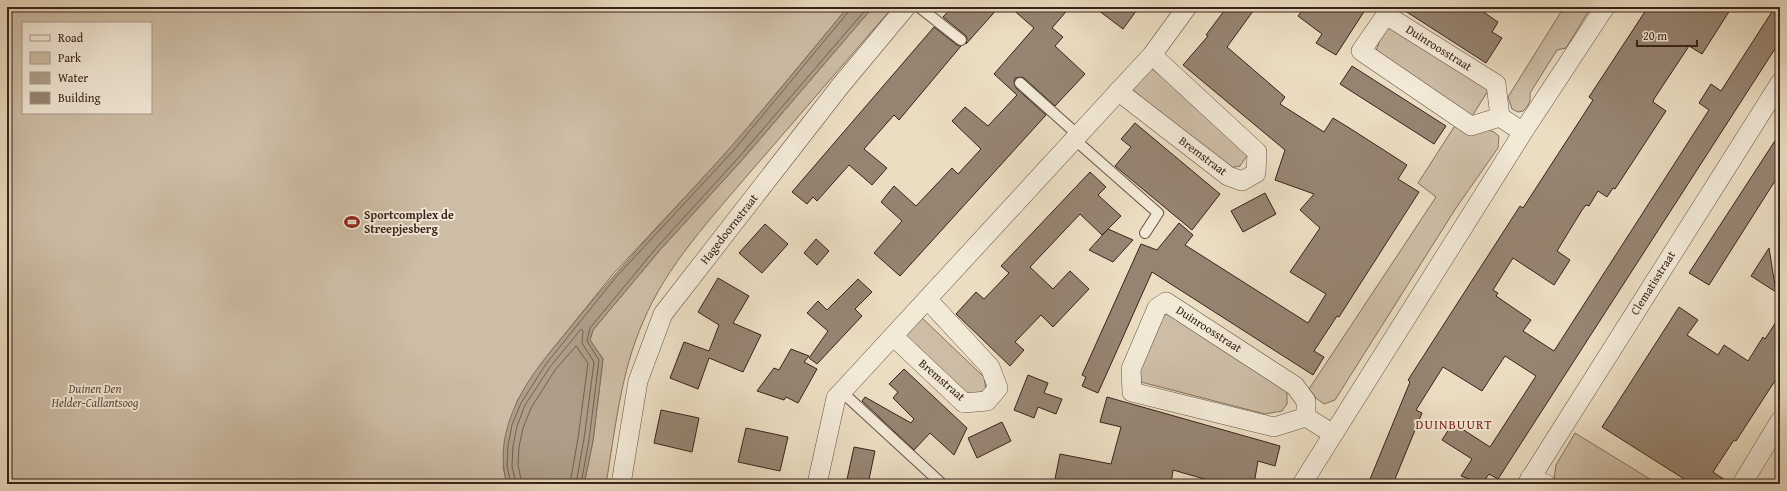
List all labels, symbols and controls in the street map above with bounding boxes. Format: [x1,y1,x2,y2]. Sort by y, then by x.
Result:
street label: Duinroosstraat [1403,20,1476,75]
legend [22,22,152,114]
scale bar [1637,22,1697,48]
text: 20 m [1643,27,1667,44]
text: Road [58,29,84,46]
text: Park [58,49,82,66]
text: Water [58,69,88,86]
text: Building [58,89,101,106]
street label: Bremstraat [1176,132,1232,180]
street label: Hagedoornstraat [696,189,762,267]
place label: Sportcomplex de Streepjesberg [364,206,454,237]
sports icon: Sportcomplex de Streepjesberg [343,213,361,231]
street label: Clematisstraat [1626,247,1679,318]
street label: Duinroosstraat [1173,301,1246,357]
street label: Bremstraat [915,355,970,405]
park label: Duinen Den Helder-Callantsoog [51,380,139,411]
district label: DUINBUURT [1416,415,1492,434]

